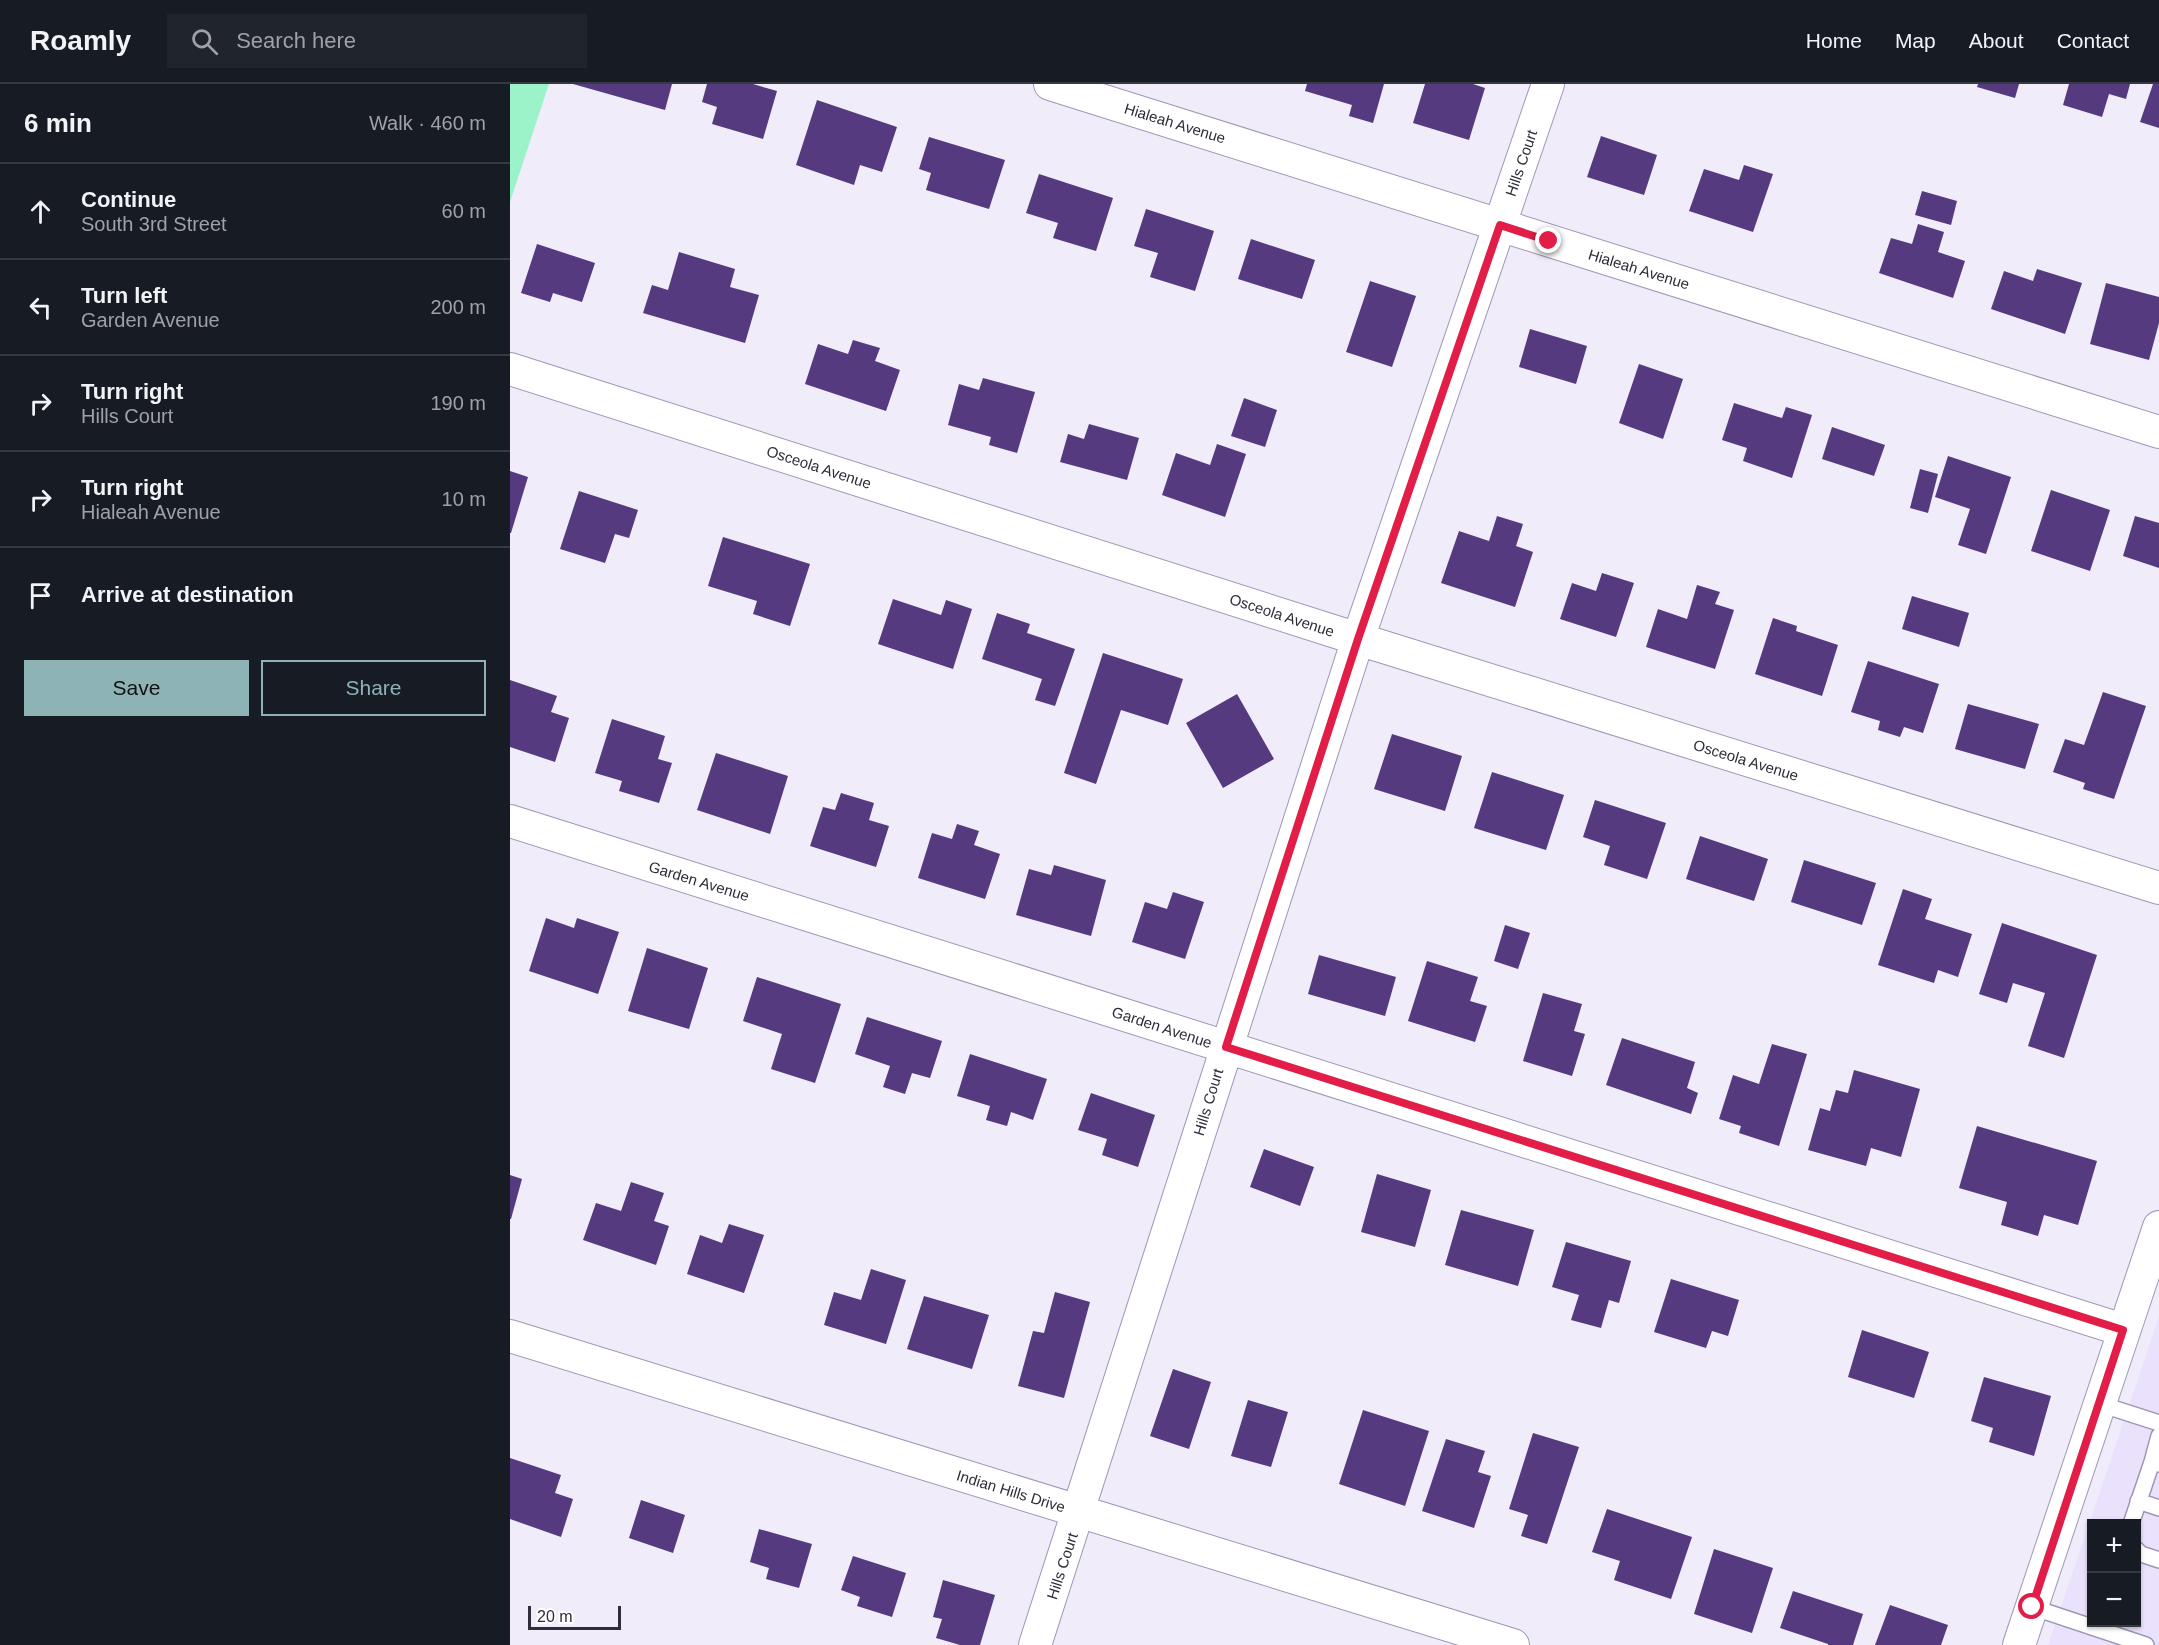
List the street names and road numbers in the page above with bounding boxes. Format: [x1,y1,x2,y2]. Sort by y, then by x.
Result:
street label: Hialeah Avenue [1122,100,1228,146]
street label: Hills Court [1502,127,1541,198]
street label: Hialeah Avenue [1586,246,1692,292]
street label: Osceola Avenue [765,442,873,492]
street label: Osceola Avenue [1228,590,1336,640]
street label: Osceola Avenue [1691,736,1801,784]
street label: Garden Avenue [647,858,751,904]
street label: Garden Avenue [1110,1003,1214,1051]
street label: Hills Court [1190,1066,1226,1138]
street label: Indian Hills Drive [955,1466,1067,1516]
street label: Hills Court [1043,1530,1081,1602]

